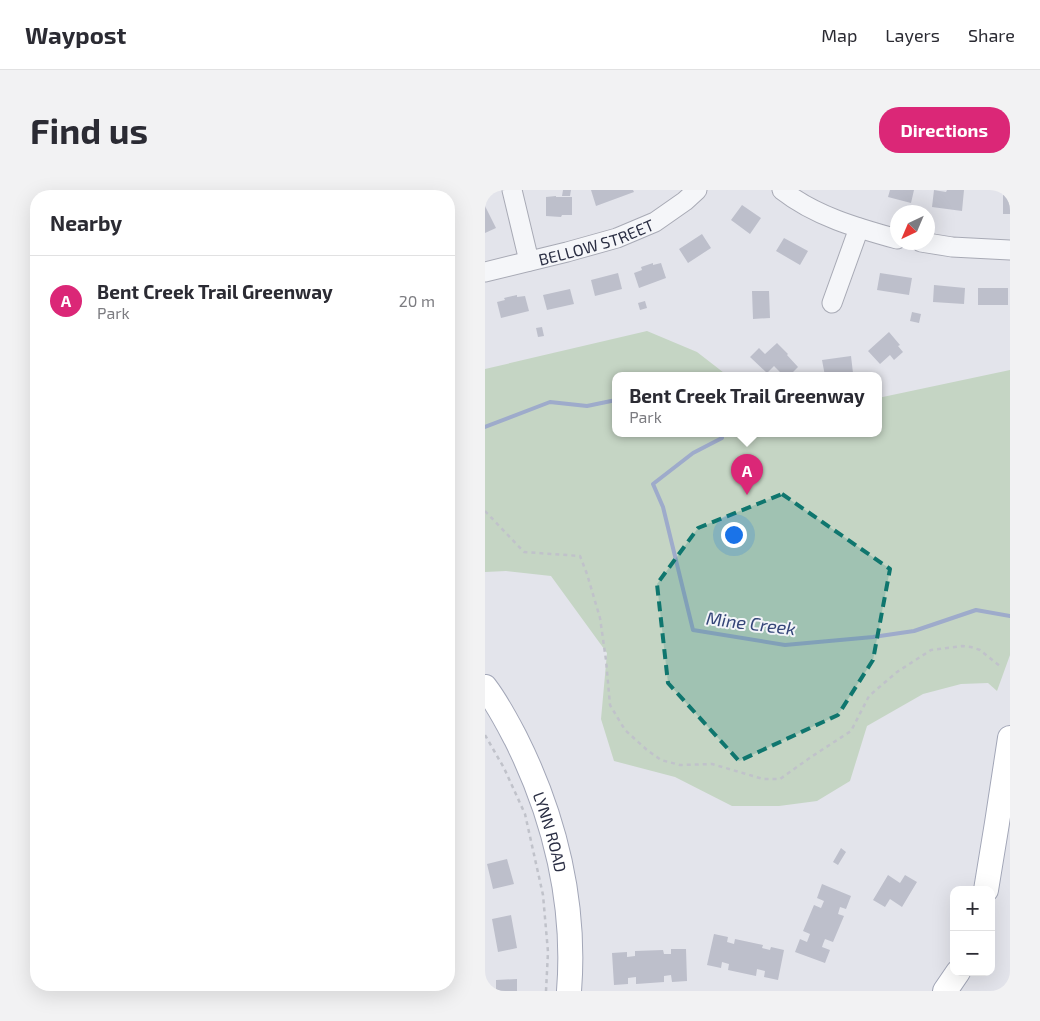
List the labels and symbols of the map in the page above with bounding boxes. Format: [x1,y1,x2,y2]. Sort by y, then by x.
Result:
north arrow [890,205,935,250]
street label: BELLOW STREET [536,214,656,268]
pin: A [731,454,763,495]
your location [721,522,747,548]
water label: Mine Creek [705,607,797,639]
street label: LYNN ROAD [530,789,571,874]

